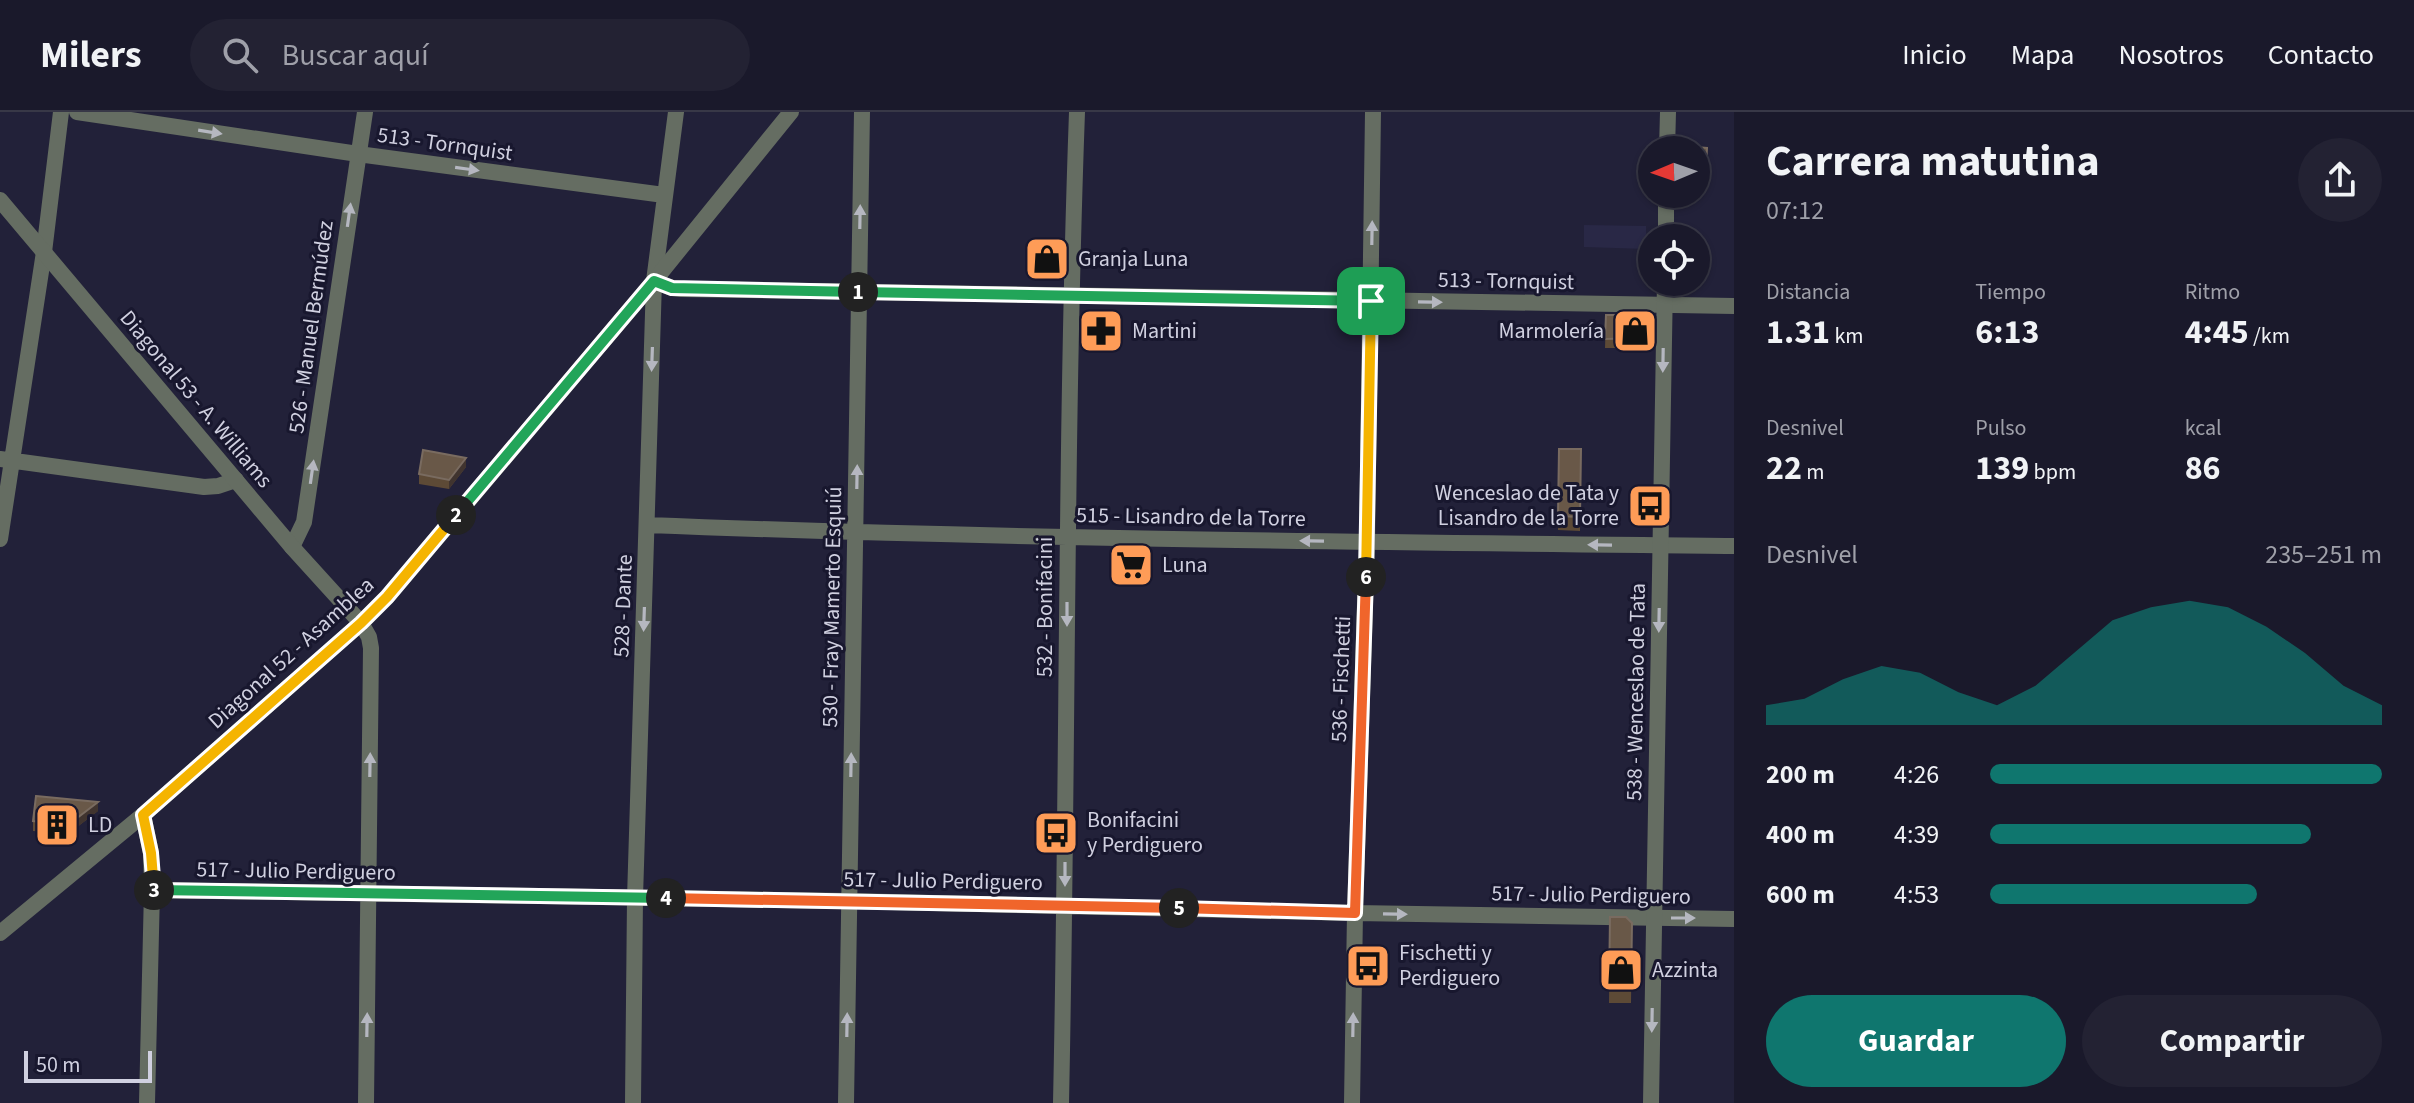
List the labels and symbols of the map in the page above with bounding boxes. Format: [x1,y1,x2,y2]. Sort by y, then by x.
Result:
street label: 513 - Tornquist [375,119,515,169]
one-way arrow [198,126,223,139]
north arrow [1638,136,1710,208]
one-way arrow [455,163,480,176]
one-way arrow [343,202,356,227]
one-way arrow [854,204,866,229]
street label: 526 - Manuel Bermúdez [280,219,342,435]
one-way arrow [1365,220,1378,245]
shop icon: Granja Luna [1023,235,1071,283]
place label: Granja Luna [1078,243,1188,275]
street label: 513 - Tornquist [1438,264,1575,298]
pin [1337,267,1405,335]
pin: 1 [838,272,878,312]
one-way arrow [1418,296,1443,308]
street label: Diagonal 53 - A. Williams [112,303,280,495]
pharmacy icon: Martini [1077,307,1125,355]
shop icon: Marmolería [1611,307,1659,355]
place label: Martini [1132,315,1197,347]
place label: Marmolería [1498,315,1604,347]
one-way arrow [645,347,658,372]
one-way arrow [1657,348,1670,373]
one-way arrow [306,459,319,484]
one-way arrow [851,464,863,489]
place label: Wenceslao de Tata y Lisandro de la Torre [1435,477,1620,534]
bus stop icon: Wenceslao de Tata y Lisandro de la Torre [1626,482,1674,530]
street label: 530 - Fray Mamerto Esquiú [814,486,850,728]
pin: 2 [436,495,476,535]
street label: 515 - Lisandro de la Torre [1076,499,1306,535]
one-way arrow [1299,535,1324,547]
street label: 532 - Bonifacini [1029,537,1061,677]
one-way arrow [1587,539,1612,551]
supermarket icon: Luna [1107,541,1155,589]
place label: Luna [1162,549,1208,581]
street label: 528 - Dante [605,554,641,658]
pin: 6 [1346,557,1386,597]
street label: Diagonal 52 - Asamblea [201,570,381,736]
street label: 538 - Wenceslao de Tata [1618,583,1654,801]
one-way arrow [1061,602,1073,627]
one-way arrow [638,607,651,632]
one-way arrow [1653,608,1665,633]
street label: 536 - Fischetti [1323,615,1359,743]
one-way arrow [364,752,377,777]
one-way arrow [845,752,858,777]
building icon: LD [33,801,81,849]
place label: Bonifacini y Perdiguero [1087,804,1203,861]
place label: LD [88,809,112,841]
bus stop icon: Bonifacini y Perdiguero [1032,809,1080,857]
street label: 517 - Julio Perdiguero [196,853,396,889]
one-way arrow [1059,862,1071,887]
street label: 517 - Julio Perdiguero [843,863,1043,899]
pin: 3 [134,870,174,910]
street label: 517 - Julio Perdiguero [1491,877,1691,913]
pin: 4 [646,878,686,918]
pin: 5 [1159,888,1199,928]
one-way arrow [1383,908,1408,920]
one-way arrow [1671,912,1696,924]
place label: Fischetti y Perdiguero [1399,937,1500,994]
bus stop icon: Fischetti y Perdiguero [1344,942,1392,990]
shop icon: Azzinta [1597,946,1645,994]
place label: Azzinta [1652,954,1718,986]
one-way arrow [1646,1008,1658,1033]
one-way arrow [361,1012,374,1037]
one-way arrow [841,1012,853,1037]
one-way arrow [1347,1012,1360,1037]
scale bar [24,1047,152,1083]

